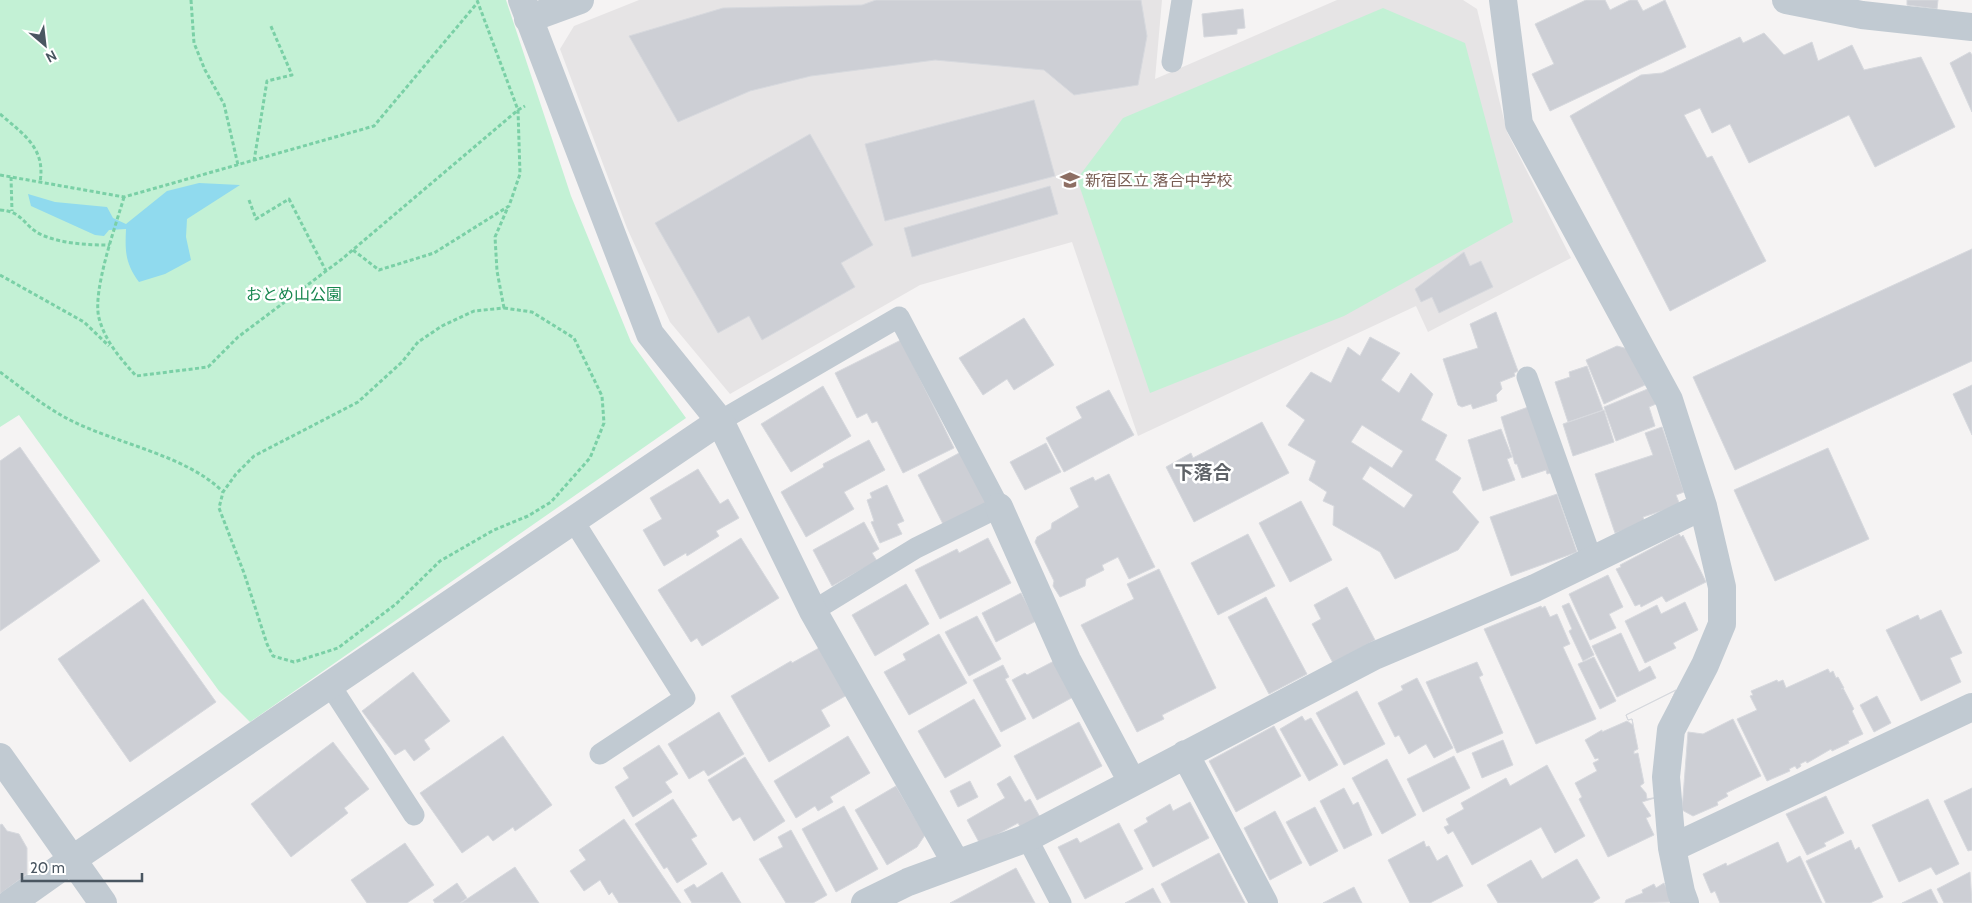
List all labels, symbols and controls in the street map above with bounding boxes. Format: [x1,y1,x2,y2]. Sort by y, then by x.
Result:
north arrow [20,20,70,70]
text: N [43,46,60,67]
school or university icon: 新宿区立 落合中学校 [1059,169,1081,191]
place label: 新宿区立 落合中学校 [1085,171,1233,190]
park label: おとめ山公園 [246,285,342,304]
district label: 下落合 [1174,461,1232,484]
scale bar [22,850,142,882]
text: 20 m [30,859,65,877]

